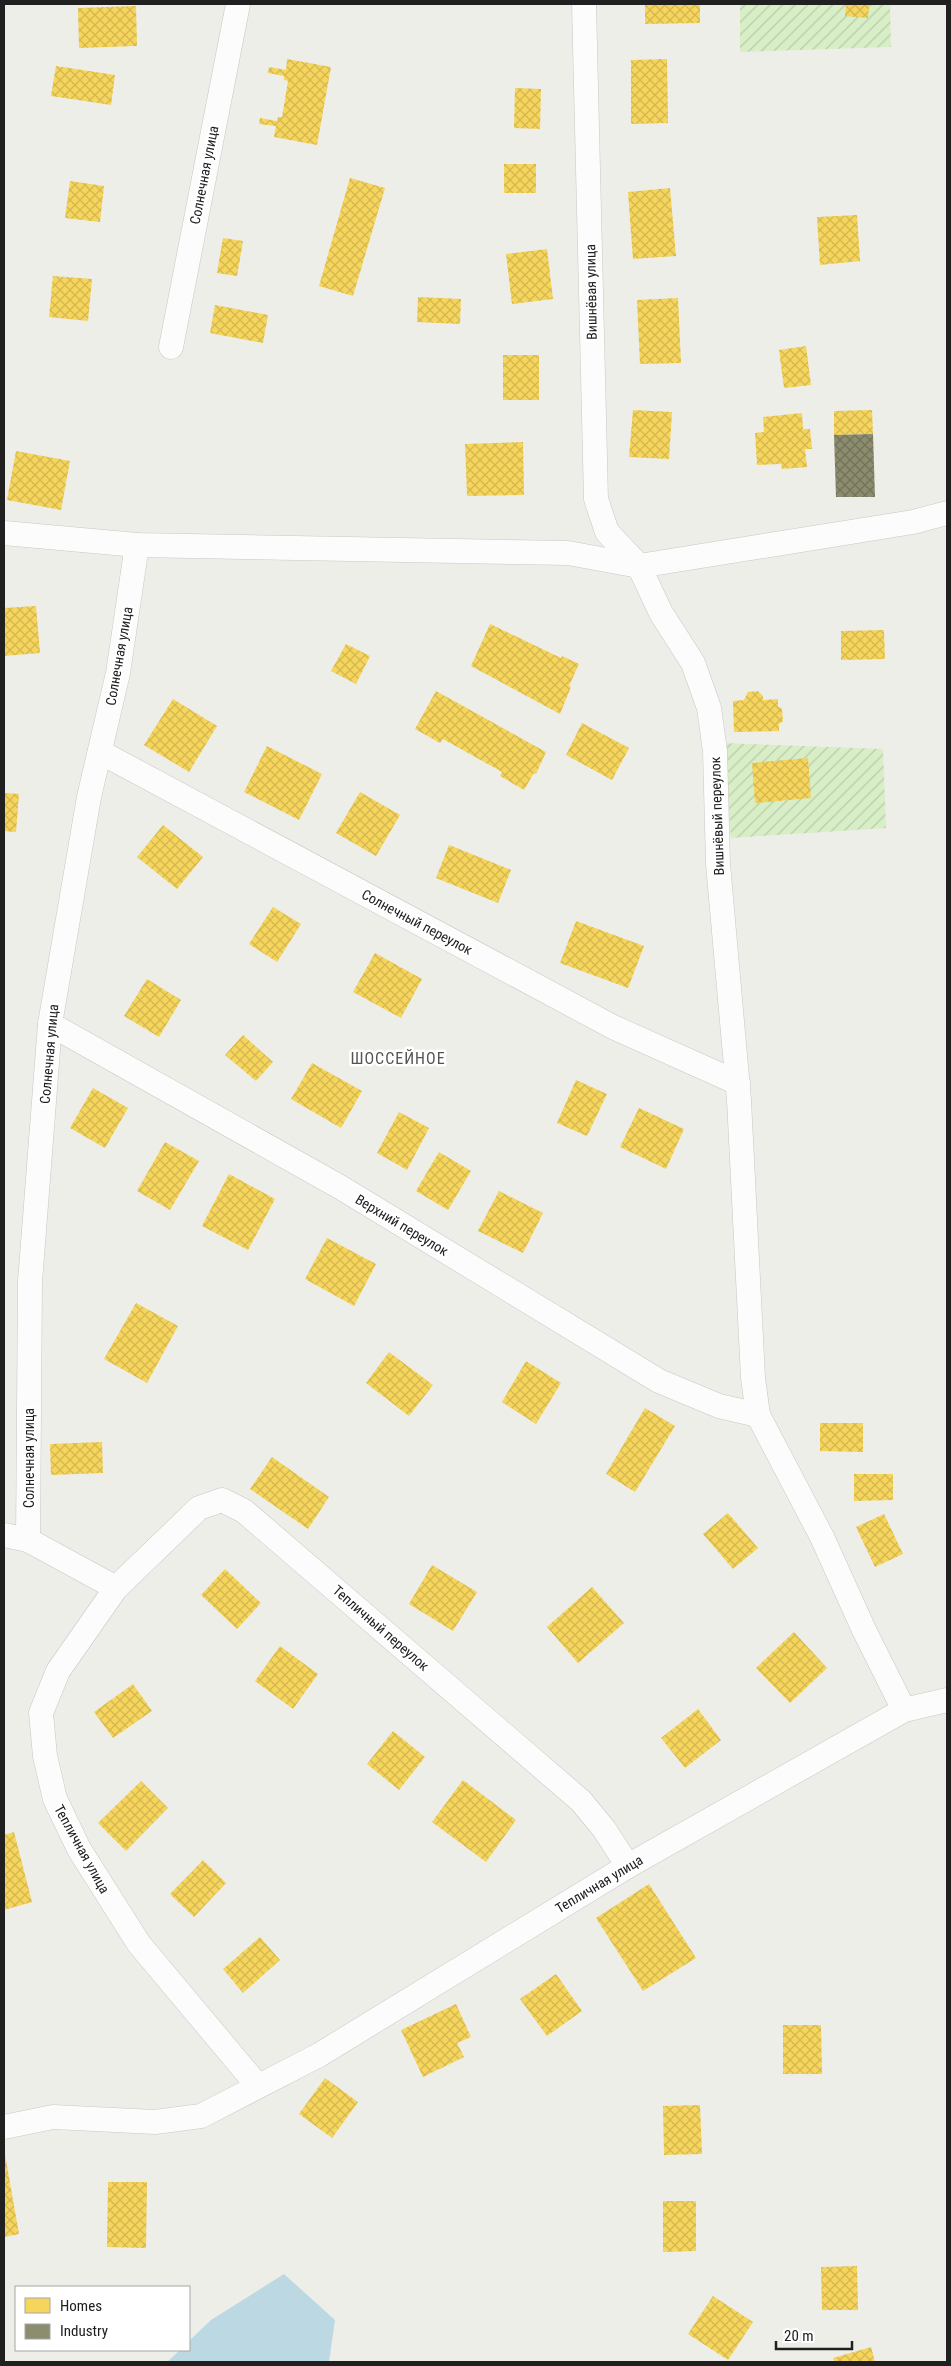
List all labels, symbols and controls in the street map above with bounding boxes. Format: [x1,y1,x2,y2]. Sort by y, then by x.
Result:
street label: Солнечная улица [187,124,221,226]
street label: Вишнёвая улица [582,244,600,340]
street label: Солнечная улица [102,605,136,707]
street label: Вишнёвый переулок [707,756,727,876]
street label: Солнечный переулок [359,886,475,958]
street label: Солнечная улица [37,1003,61,1105]
district label: ШОССЕЙНОЕ [350,1049,446,1068]
street label: Верхний переулок [353,1191,451,1259]
street label: Солнечная улица [21,1408,37,1508]
street label: Тепличный переулок [330,1582,432,1674]
street label: Тепличная улица [51,1802,113,1896]
street label: Тепличная улица [552,1852,646,1916]
legend [15,2286,190,2351]
text: Homes [60,2297,102,2315]
scale bar [776,2318,852,2350]
text: Industry [60,2322,108,2340]
text: 20 m [784,2327,814,2345]

